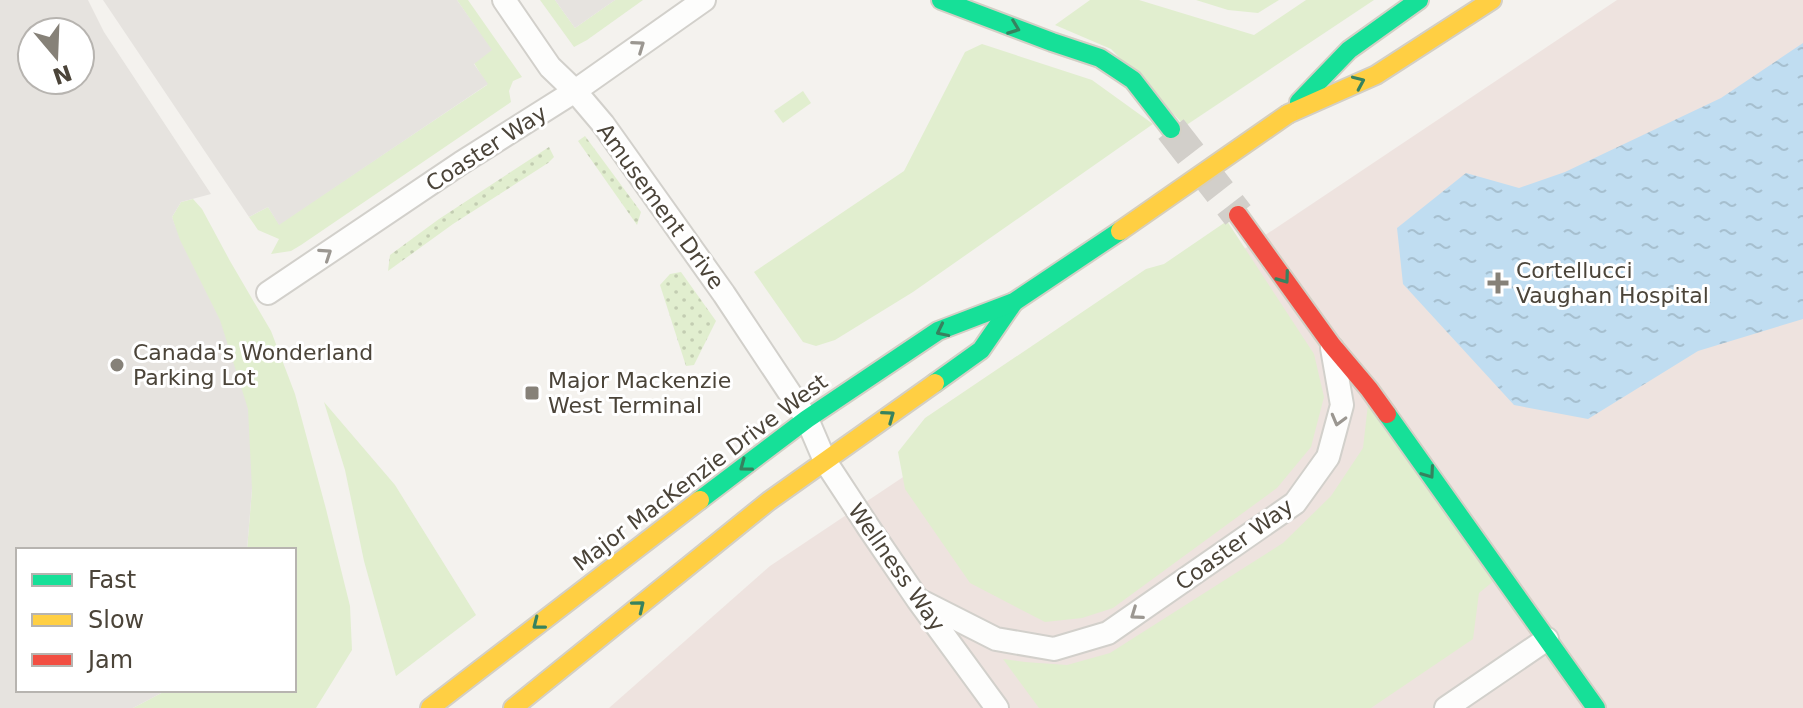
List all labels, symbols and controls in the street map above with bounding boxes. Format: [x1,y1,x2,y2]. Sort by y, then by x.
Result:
north arrow [16,16,96,96]
one-way arrow [1006,18,1020,35]
one-way arrow [630,41,645,56]
text: N [50,60,75,89]
one-way arrow [1351,76,1366,92]
street label: Coaster Way [421,100,551,197]
street label: Amusement Drive [592,119,729,294]
one-way arrow [317,249,331,264]
place label: Cortellucci Vaughan Hospital [1516,258,1709,308]
one-way arrow [1274,269,1288,284]
marker: Cortellucci Vaughan Hospital [1487,272,1509,294]
one-way arrow [935,321,950,337]
place label: Canada's Wonderland Parking Lot [133,340,373,390]
marker: Canada's Wonderland Parking Lot [108,356,126,374]
place label: Major Mackenzie West Terminal [548,368,731,418]
street label: Major MacKenzie Drive West [568,369,832,576]
marker: Major Mackenzie West Terminal [523,384,541,402]
one-way arrow [880,411,894,425]
one-way arrow [1331,413,1347,427]
one-way arrow [739,457,754,471]
one-way arrow [1419,464,1434,478]
street label: Coaster Way [1171,493,1298,595]
street label: Wellness Way [843,498,950,636]
legend [16,548,296,692]
text: Fast [88,566,136,594]
one-way arrow [630,601,644,616]
one-way arrow [1131,604,1145,619]
text: Slow [88,606,144,634]
one-way arrow [532,614,547,628]
text: Jam [86,646,133,674]

